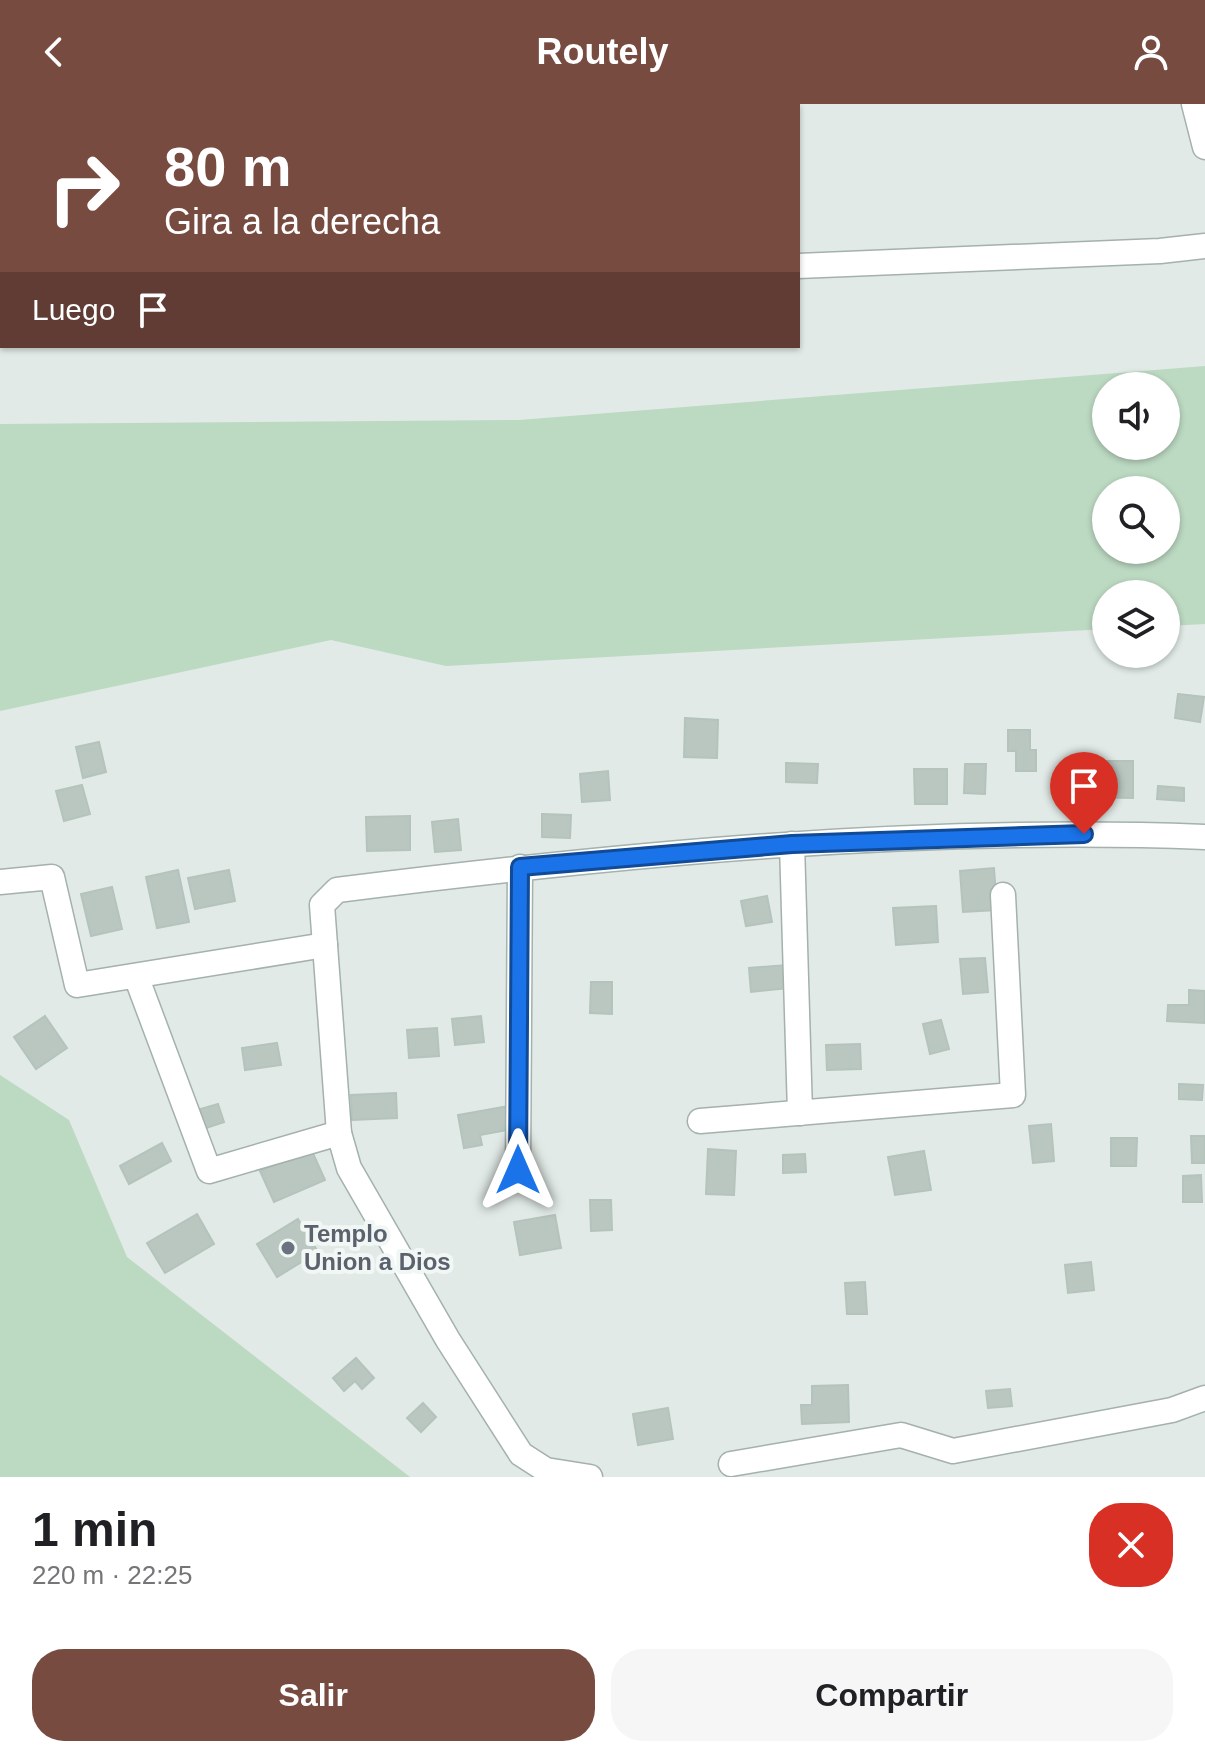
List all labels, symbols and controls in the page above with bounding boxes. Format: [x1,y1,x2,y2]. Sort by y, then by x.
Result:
icon: back [32,30,76,74]
icon: person [1129,30,1173,74]
text: Routely [536,31,669,72]
text: 80 m [164,135,292,198]
icon: right [32,136,136,240]
text: Gira a la derecha [164,201,440,242]
icon: arrive [131,288,175,332]
text: Luego [32,293,115,326]
map controls [1092,372,1180,668]
button: sound [1092,372,1180,460]
button: search [1092,476,1180,564]
button: layers [1092,580,1180,668]
pin [1050,752,1118,834]
icon: arrive [1062,764,1106,808]
position arrow [476,1128,560,1212]
place label: Templo Union a Dios [304,1220,451,1275]
marker: Templo Union a Dios [279,1239,297,1257]
text: 1 min [32,1503,157,1556]
button: close [1089,1503,1173,1587]
text: 220 m · 22:25 [32,1560,192,1590]
button: Salir [32,1649,595,1741]
button: Compartir [611,1649,1173,1741]

